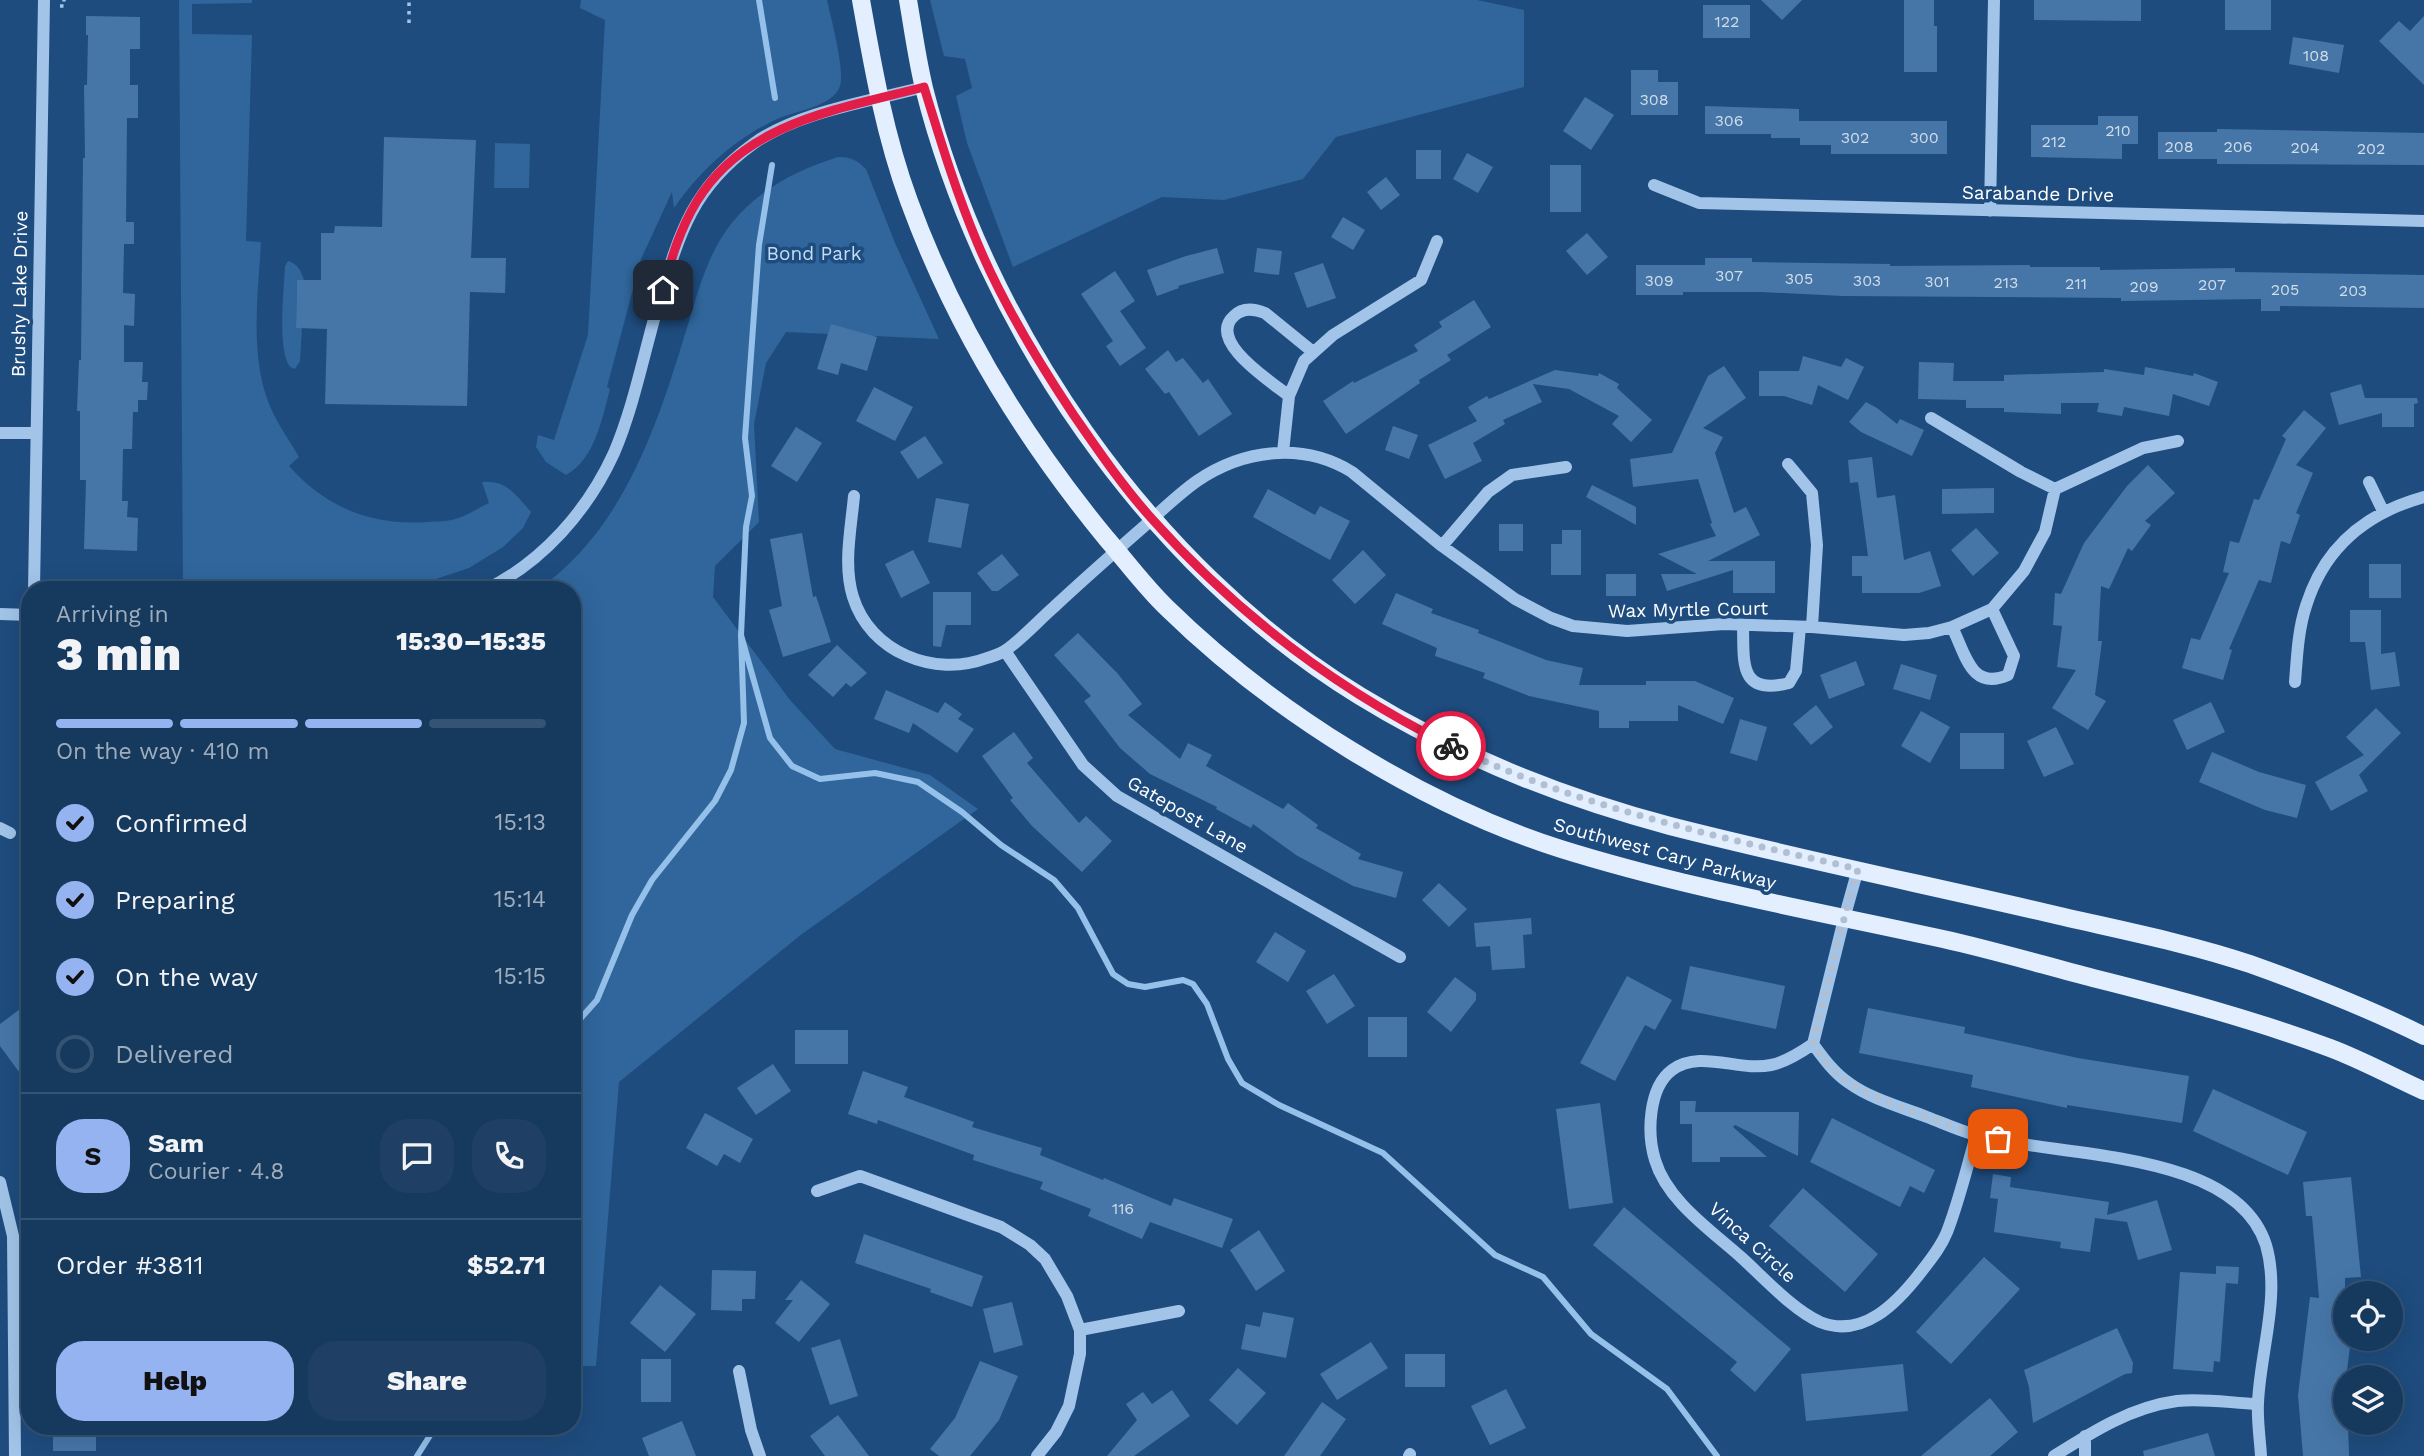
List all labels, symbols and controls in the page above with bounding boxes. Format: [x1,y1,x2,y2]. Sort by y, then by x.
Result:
house number: 122 [1715,12,1739,31]
house number: 108 [2303,46,2329,65]
house number: 308 [1639,90,1669,109]
house number: 306 [1714,111,1744,130]
house number: 210 [2105,121,2131,140]
house number: 302 [1841,128,1869,147]
house number: 300 [1909,128,1939,147]
house number: 212 [2042,132,2066,151]
house number: 208 [2164,137,2194,156]
house number: 206 [2223,137,2253,156]
house number: 204 [2290,138,2320,157]
house number: 202 [2357,139,2385,158]
street label: Sarabande Drive [1962,181,2114,206]
street label: Brushy Lake Drive [7,211,32,377]
park label: Bond Park [767,242,862,265]
pin [633,260,693,320]
house number: 307 [1715,266,1743,285]
house number: 305 [1785,269,1813,288]
icon: home [644,271,682,309]
house number: 309 [1644,271,1674,290]
house number: 303 [1853,271,1881,290]
house number: 301 [1924,272,1950,291]
house number: 213 [1994,273,2018,292]
house number: 211 [2065,274,2087,293]
house number: 207 [2198,275,2226,294]
house number: 209 [2129,277,2159,296]
house number: 205 [2271,280,2299,299]
house number: 203 [2339,281,2367,300]
street label: Wax Myrtle Court [1608,597,1768,622]
text: Arriving in [56,601,169,628]
text: 15:30–15:35 [396,626,546,656]
text: 3 min [56,627,181,681]
courier [1416,711,1486,781]
icon: bike [1432,727,1470,765]
text: On the way · 410 m [56,738,269,765]
street label: Gatepost Lane [1123,771,1252,858]
icon: check [56,804,94,842]
text: Confirmed [115,808,248,838]
text: 15:13 [494,809,546,836]
street label: Southwest Cary Parkway [1551,813,1779,894]
icon: check [56,881,94,919]
text: Preparing [115,885,235,915]
text: 15:14 [494,886,546,913]
icon: check [56,958,94,996]
text: On the way [115,962,258,992]
text: 15:15 [494,963,546,990]
text: Delivered [115,1039,234,1069]
pin [1968,1109,2028,1169]
button: chat [380,1119,454,1193]
button: phone [472,1119,546,1193]
icon: bag [1979,1120,2017,1158]
text: Sam [148,1128,204,1158]
text: S [85,1141,101,1171]
text: Courier · 4.8 [148,1158,284,1185]
street label: Vinca Circle [1704,1197,1801,1288]
house number: 116 [1112,1199,1134,1218]
text: Order #3811 [56,1250,204,1280]
text: $52.71 [467,1250,546,1280]
map controls [2333,1281,2403,1435]
button: locate [2333,1281,2403,1351]
button: Help [56,1341,294,1421]
button: Share [308,1341,546,1421]
button: layers [2333,1365,2403,1435]

